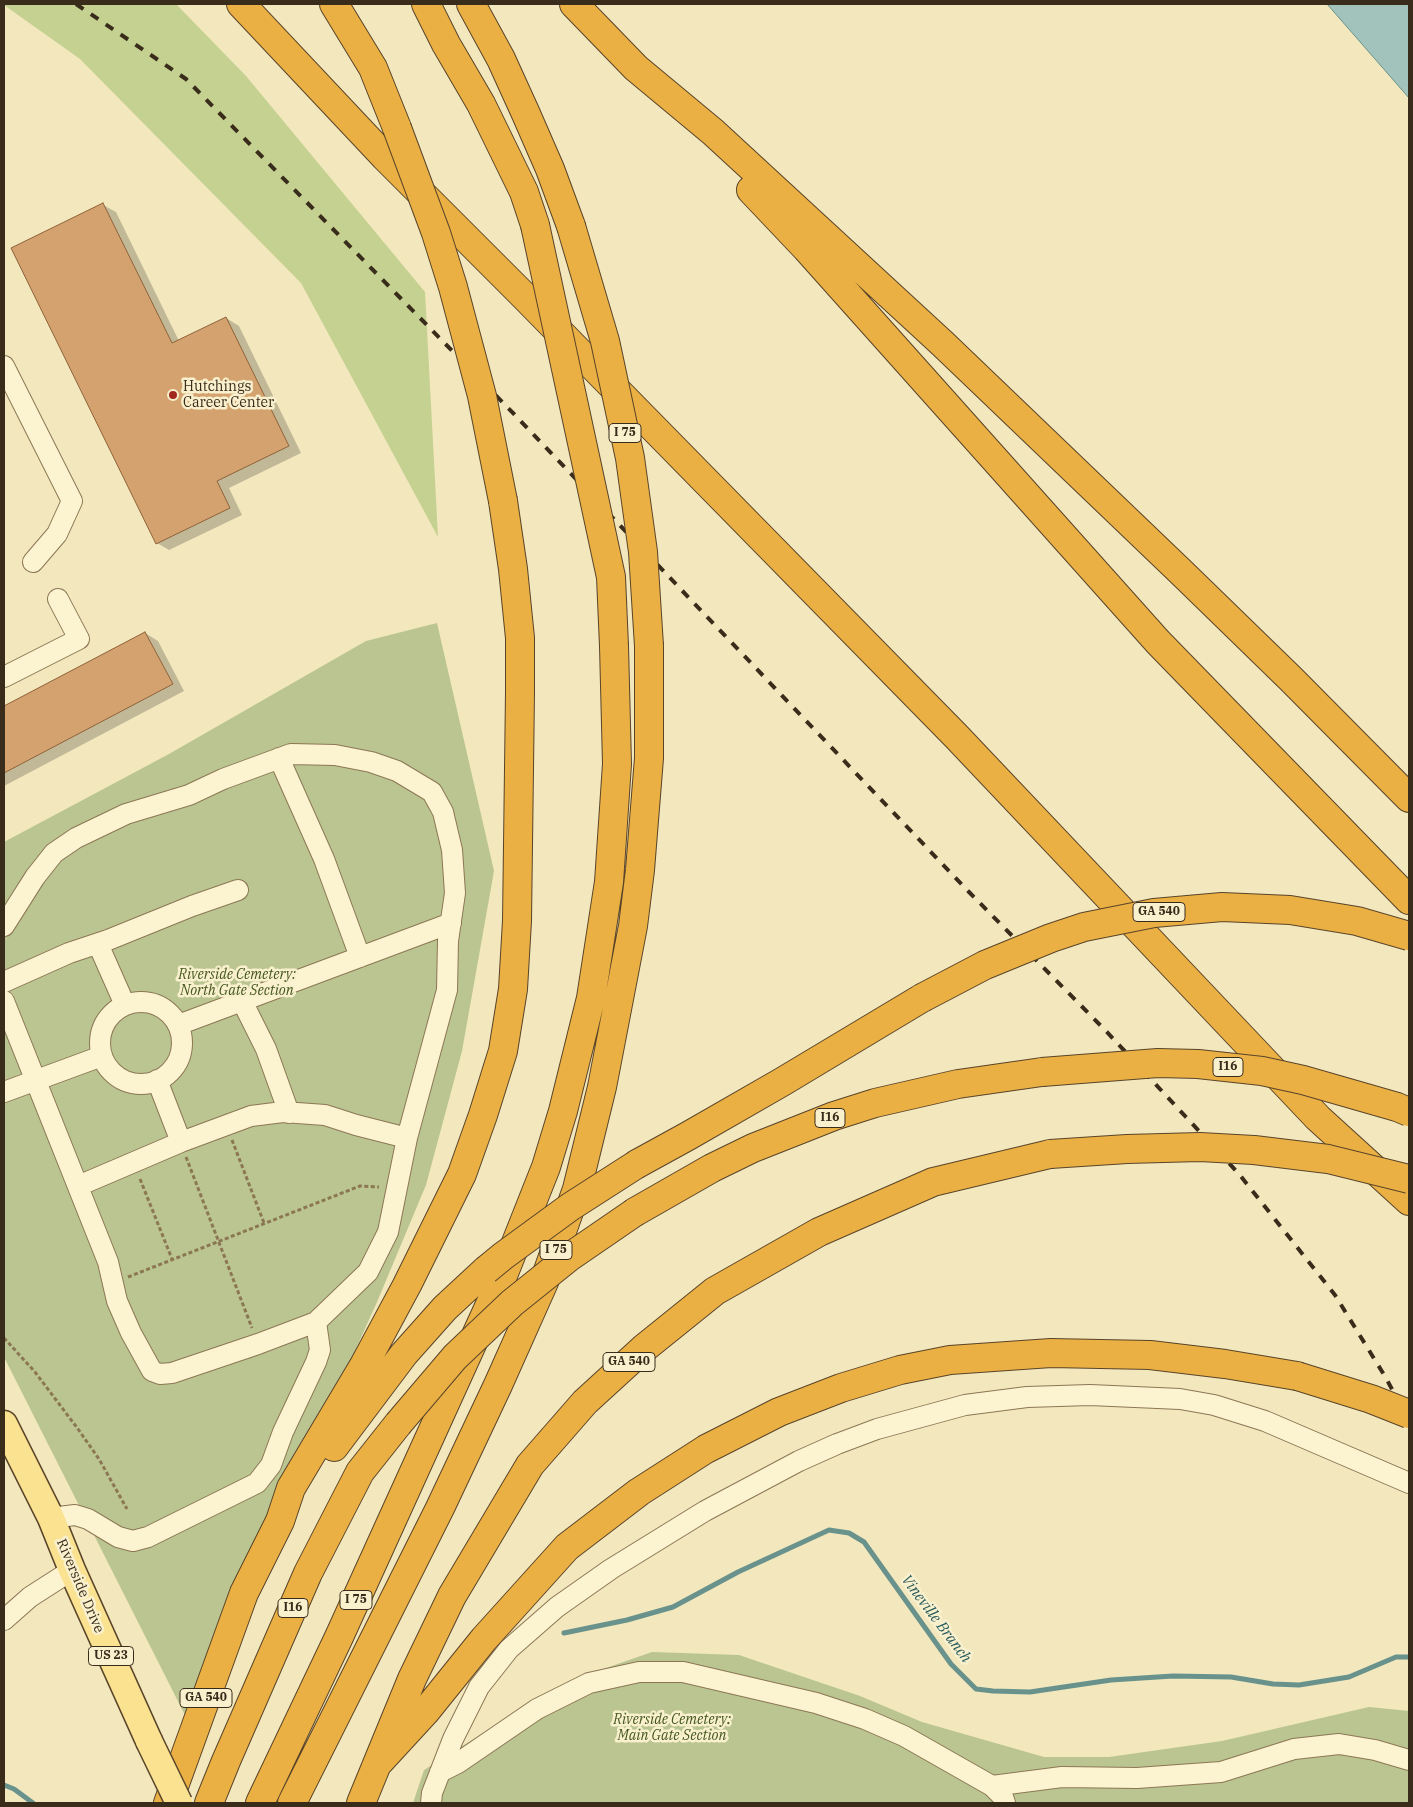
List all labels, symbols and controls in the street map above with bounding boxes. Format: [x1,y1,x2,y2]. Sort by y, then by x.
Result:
place label: Hutchings Career Center [183,379,274,412]
marker: Hutchings Career Center [167,389,179,401]
road number: I 75 [609,423,641,442]
road number: GA 540 [1133,902,1185,922]
park label: Riverside Cemetery: North Gate Section [178,967,296,1000]
road number: I16 [1213,1058,1243,1076]
road number: I16 [815,1108,845,1128]
road number: I 75 [540,1240,572,1260]
road number: GA 540 [603,1352,655,1371]
street label: Riverside Drive [53,1536,107,1636]
water label: Vineville Branch [897,1572,975,1666]
road number: I 75 [340,1590,372,1610]
road number: I16 [278,1599,308,1618]
road number: US 23 [88,1646,134,1665]
road number: GA 540 [180,1689,232,1708]
park label: Riverside Cemetery: Main Gate Section [613,1712,731,1744]

